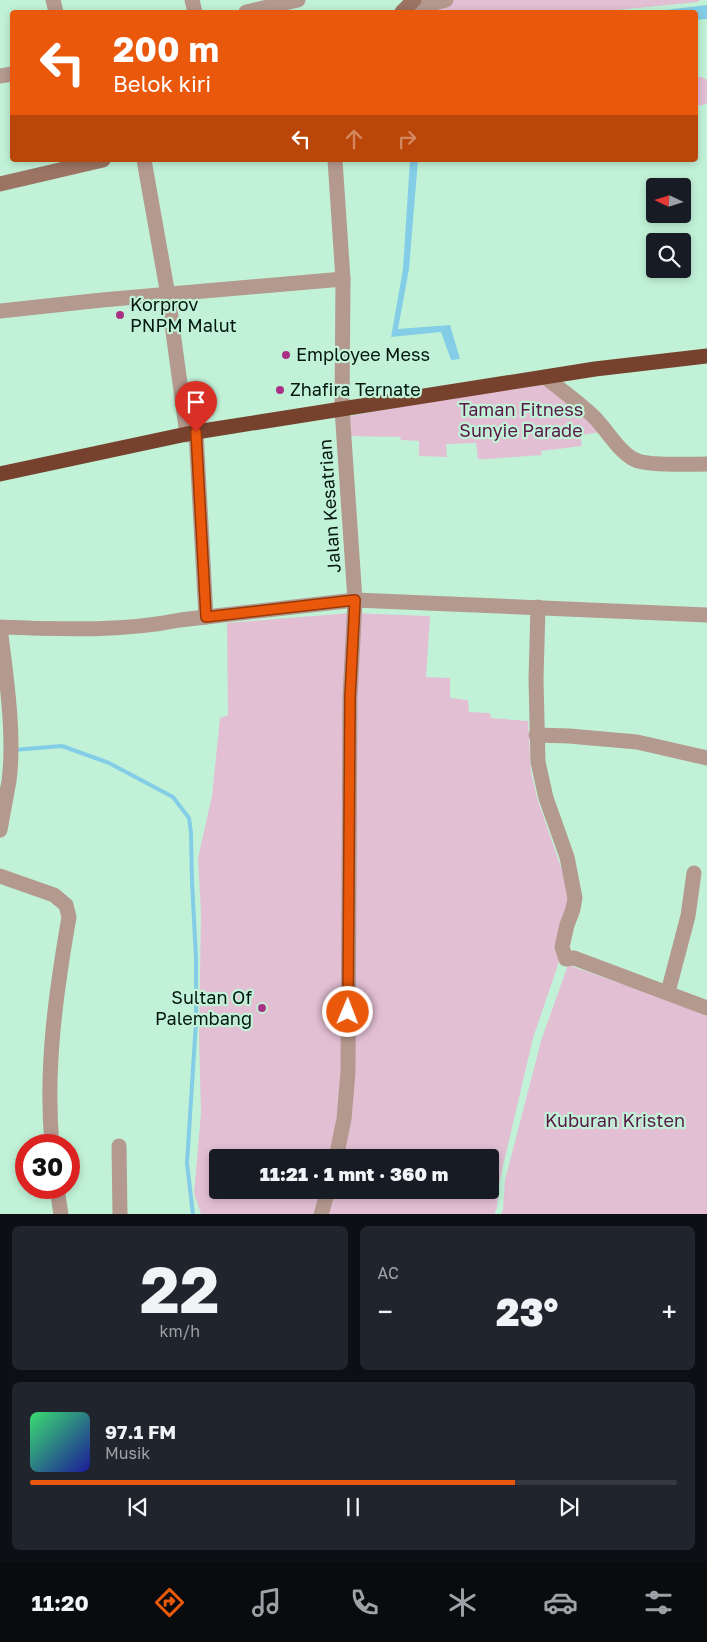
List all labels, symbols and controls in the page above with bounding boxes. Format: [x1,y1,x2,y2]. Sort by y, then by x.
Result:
text: 200 m [113,28,219,70]
icon: left [30,30,95,95]
text: Belok kiri [113,70,211,97]
icon: left [287,125,315,153]
icon: ahead [340,125,368,153]
icon: right [393,125,421,153]
north arrow [646,178,691,222]
map controls [646,178,691,278]
button: search [646,233,691,278]
place label: Korprov PNPM Malut [130,293,237,336]
marker: Korprov PNPM Malut [114,309,126,321]
place label: Employee Mess [296,343,430,365]
marker: Employee Mess [280,349,292,361]
place label: Zhafira Ternate [290,378,421,400]
pin [175,381,217,432]
marker: Zhafira Ternate [274,384,286,396]
icon: arrive [182,388,210,416]
park label: Taman Fitness Sunyie Parade [459,398,583,441]
street label: Jalan Kesatrian [313,438,345,574]
position arrow [321,985,373,1037]
place label: Sultan Of Palembang [155,986,252,1029]
marker: Sultan Of Palembang [256,1002,268,1014]
park label: Kuburan Kristen [545,1109,685,1131]
speed limit sign: 30 [15,1134,80,1199]
text: 11:21 · 1 mnt · 360 m [260,1162,448,1185]
text: 22 [140,1249,219,1327]
text: AC [378,1263,399,1283]
text: 23° [496,1289,558,1334]
text: − [378,1295,393,1328]
text: + [662,1295,677,1328]
text: km/h [159,1321,200,1341]
text: 97.1 FM [105,1420,176,1443]
text: Musik [105,1443,150,1463]
icon: previous [124,1493,152,1521]
icon: pause [339,1493,367,1521]
icon: next [555,1493,583,1521]
icon: directions [152,1585,187,1620]
icon: music [249,1585,284,1620]
icon: phone [347,1585,382,1620]
icon: climate [445,1585,480,1620]
icon: car [543,1585,578,1620]
icon: filters [641,1585,676,1620]
text: 11:20 [31,1589,89,1616]

